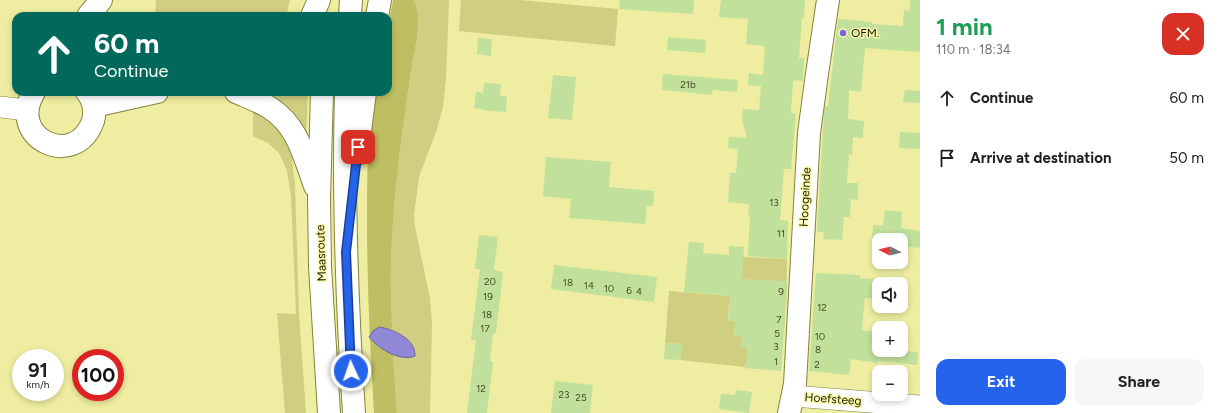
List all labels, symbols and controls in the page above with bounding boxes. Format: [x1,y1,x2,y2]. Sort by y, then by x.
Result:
text: 1 min [936,12,993,41]
button: close [1162,13,1204,55]
text: 60 m [94,26,159,60]
place label: OFM. [851,26,879,40]
icon: ahead [28,28,80,80]
marker: OFM. [838,28,848,38]
text: 110 m · 18:34 [936,42,1011,57]
text: Continue [94,60,168,82]
house number: 21b [680,78,696,91]
icon: ahead [936,87,958,109]
text: Continue [970,89,1033,107]
text: 60 m [1169,89,1204,107]
pin [341,130,375,164]
icon: arrive [347,136,369,158]
icon: arrive [936,147,958,169]
text: Arrive at destination [970,149,1111,167]
text: 50 m [1169,149,1204,167]
street label: Hoogeinde [796,166,814,227]
house number: 13 [769,196,779,209]
street label: Maasroute [313,224,329,282]
house number: 11 [777,227,785,240]
north arrow [872,233,908,269]
map controls [872,233,908,401]
house number: 20 [484,275,496,288]
house number: 18 [563,276,573,289]
button: sound [872,277,908,313]
house number: 14 [584,279,594,292]
house number: 10 [604,282,614,295]
house number: 6 [626,284,632,297]
house number: 4 [636,285,642,298]
house number: 9 [778,285,784,298]
house number: 19 [483,290,493,303]
house number: 12 [817,301,827,314]
house number: 18 [482,308,492,321]
house number: 7 [776,313,782,326]
button: + [872,321,908,357]
house number: 17 [480,322,490,335]
house number: 5 [774,327,780,340]
house number: 10 [815,330,825,343]
house number: 3 [773,340,779,353]
house number: 8 [815,343,821,356]
speed limit sign: 100 [72,349,124,401]
position arrow [330,350,372,392]
house number: 1 [774,355,778,368]
text: 91 [28,358,48,382]
house number: 2 [814,358,820,371]
button: Exit [936,359,1066,405]
button: Share [1074,359,1204,405]
button: − [872,365,908,401]
text: km/h [27,378,49,391]
house number: 12 [476,382,486,395]
house number: 23 [558,388,570,401]
street label: Hoefsteeg [804,390,862,408]
house number: 25 [575,391,587,404]

